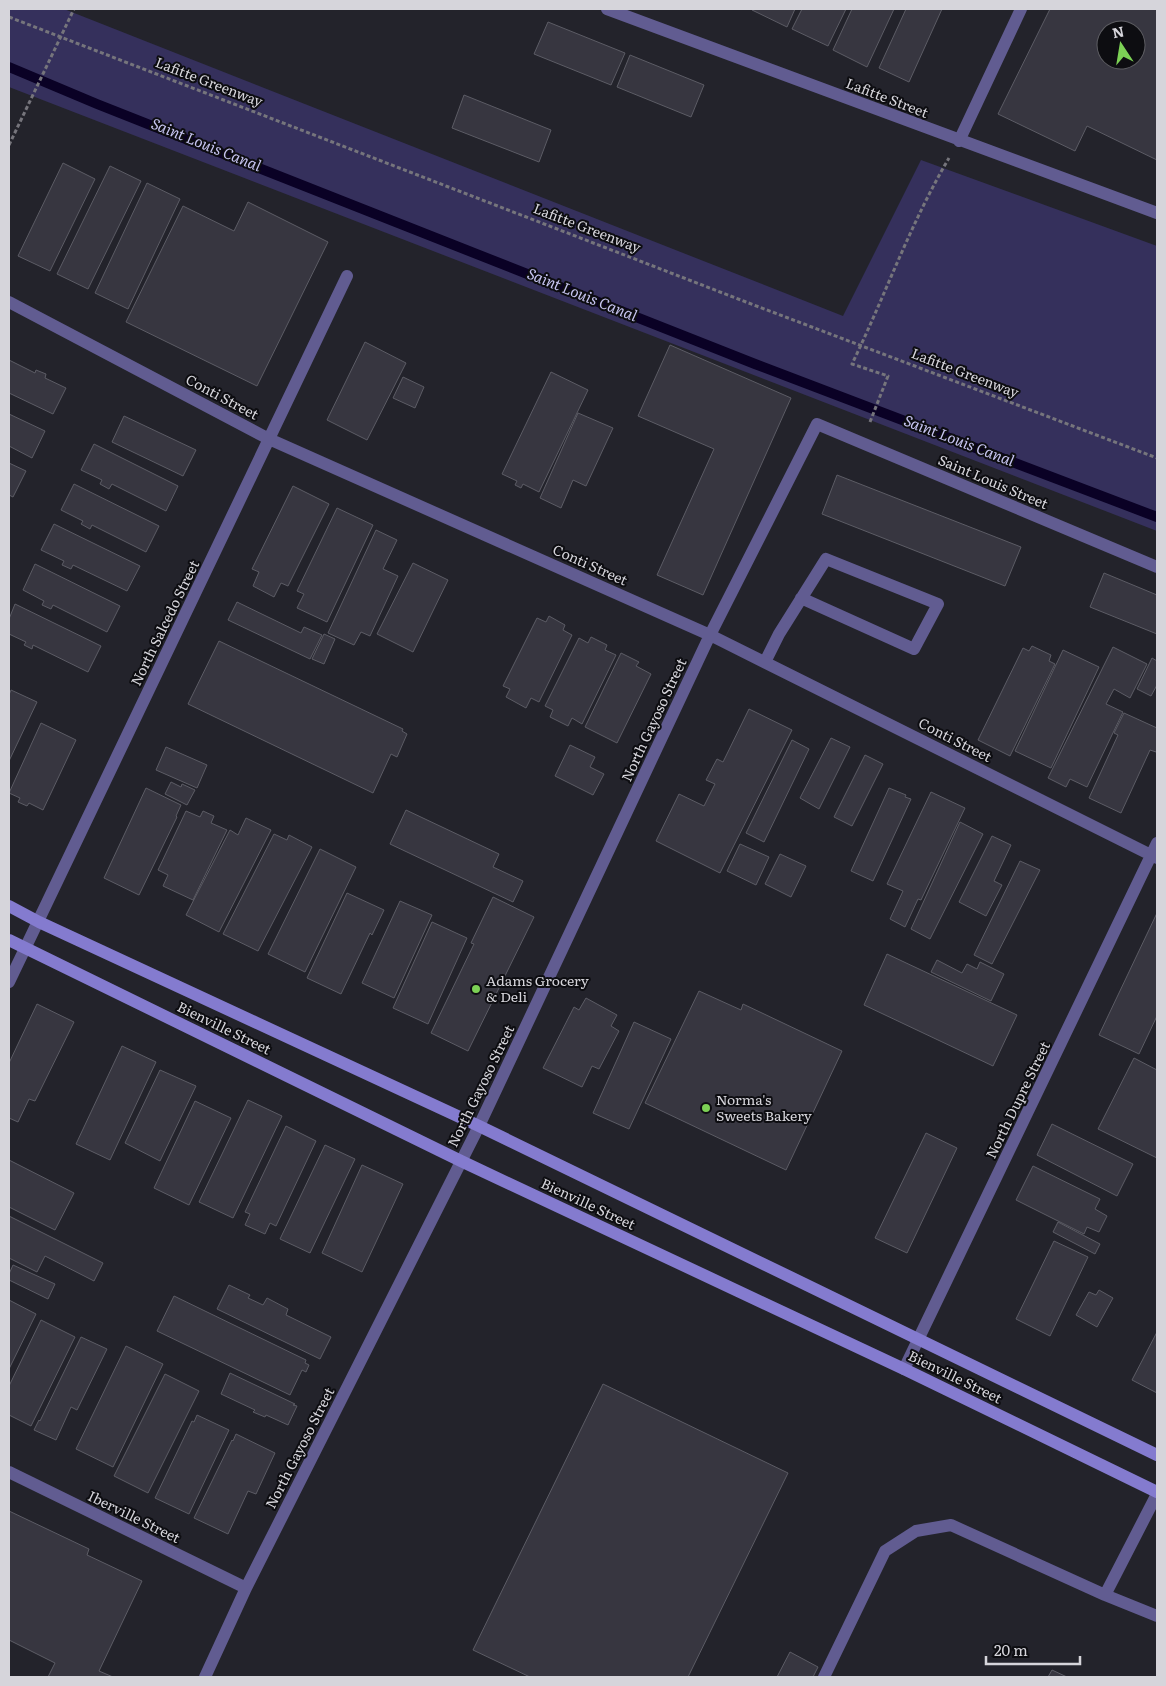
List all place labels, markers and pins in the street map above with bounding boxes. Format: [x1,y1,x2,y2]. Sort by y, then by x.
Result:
place label: Adams Grocery & Deli [486,970,590,1006]
marker: Adams Grocery & Deli [470,983,482,995]
place label: Norma's Sweets Bakery [716,1089,813,1125]
marker: Norma's Sweets Bakery [700,1102,712,1114]

